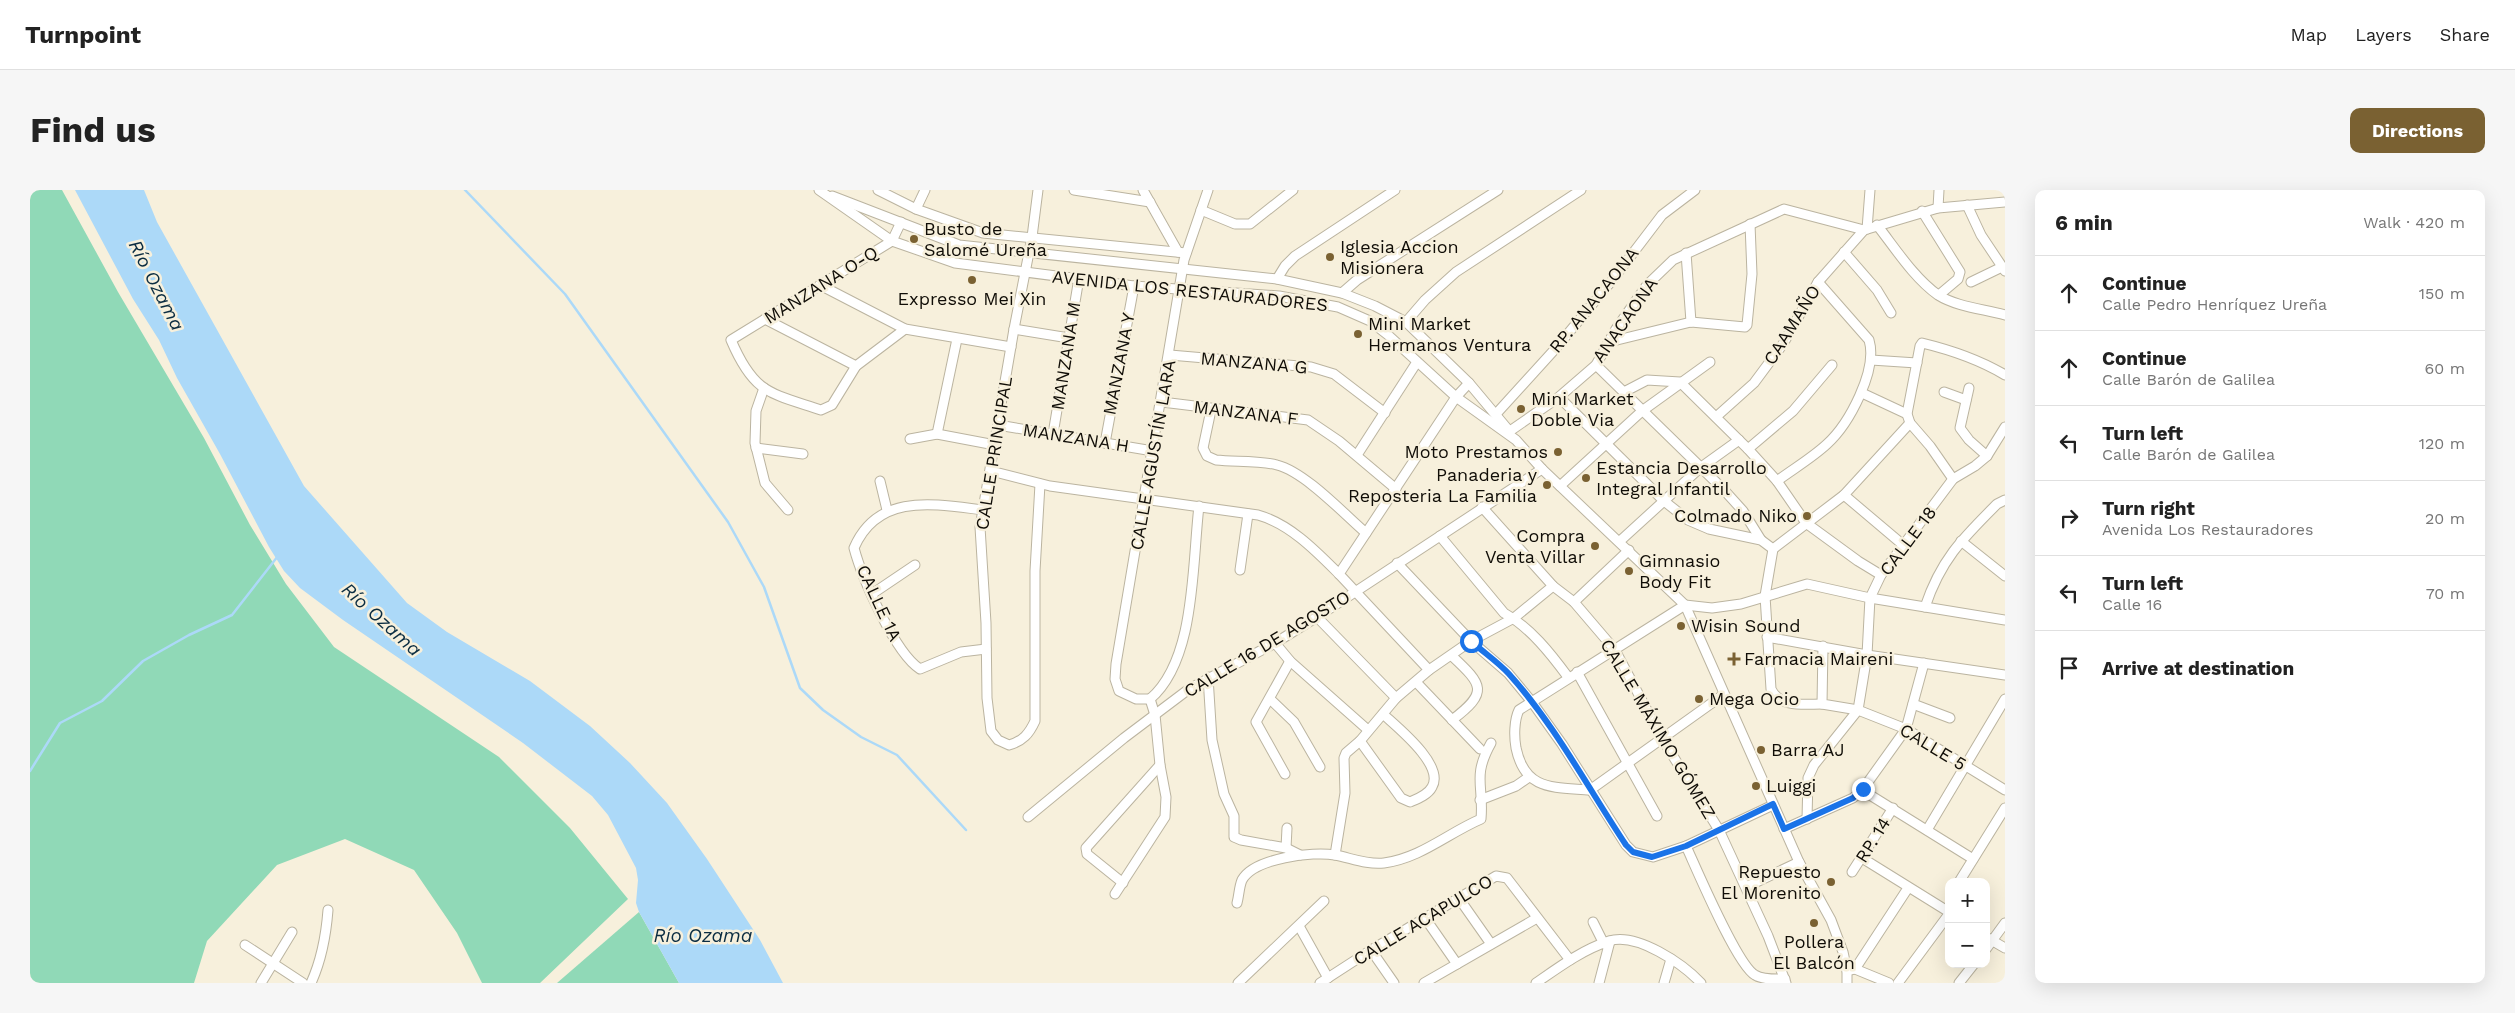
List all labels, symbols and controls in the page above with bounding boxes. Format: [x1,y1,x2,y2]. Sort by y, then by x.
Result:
text: Turnpoint [25,21,141,49]
text: Map [2290,24,2327,45]
text: Layers [2355,24,2412,45]
text: Share [2440,24,2490,45]
button: Directions [2350,108,2485,153]
text: Find us [30,109,156,151]
text: 6 min [2055,210,2113,235]
text: Walk · 420 m [2363,213,2465,232]
place label: Busto de Salomé Ureña [924,218,1047,260]
marker: Busto de Salomé Ureña [908,233,920,245]
water label: Río Ozama [124,236,189,335]
place label: Iglesia Accion Misionera [1340,236,1459,278]
street label: MANZANA O-Q [760,241,882,328]
street label: RP. ANACAONA [1544,242,1644,358]
marker: Iglesia Accion Misionera [1324,251,1336,263]
street label: AVENIDA LOS RESTAURADORES [1051,266,1329,315]
text: Continue [2102,272,2186,295]
street label: ANACAONA [1588,273,1662,367]
marker: Expresso Mei Xin [966,274,978,286]
icon: ahead [2055,279,2083,307]
street label: CAAMAÑO [1759,281,1824,368]
text: 150 m [2419,284,2465,303]
place label: Expresso Mei Xin [898,288,1046,309]
text: Calle Pedro Henríquez Ureña [2102,295,2327,314]
street label: MANZANA M [1047,300,1084,412]
street label: MANZANA Y [1098,310,1139,417]
place label: Mini Market Hermanos Ventura [1368,313,1531,355]
marker: Mini Market Hermanos Ventura [1352,328,1364,340]
street label: MANZANA G [1200,347,1308,378]
text: Continue [2102,347,2186,370]
icon: ahead [2055,354,2083,382]
street label: CALLE AGUSTÍN LARA [1125,358,1180,552]
text: 60 m [2425,359,2465,378]
text: Calle Barón de Galilea [2102,370,2275,389]
street label: CALLE PRINCIPAL [971,374,1016,531]
place label: Mini Market Doble Via [1531,388,1634,430]
street label: MANZANA F [1193,396,1300,429]
marker: Mini Market Doble Via [1515,403,1527,415]
street label: MANZANA H [1021,419,1131,456]
text: Turn left [2102,422,2183,445]
icon: left [2055,429,2083,457]
text: 120 m [2419,434,2465,453]
place label: Moto Prestamos [1405,441,1548,462]
text: Calle Barón de Galilea [2102,445,2275,464]
marker: Moto Prestamos [1552,446,1564,458]
place label: Estancia Desarrollo Integral Infantil [1596,457,1767,499]
place label: Panaderia y Reposteria La Familia [1348,464,1538,506]
marker: Estancia Desarrollo Integral Infantil [1580,472,1592,484]
marker: Panaderia y Reposteria La Familia [1541,479,1553,491]
text: Turn right [2102,497,2195,520]
street label: CALLE 18 [1875,502,1940,579]
icon: right [2055,504,2083,532]
place label: Colmado Niko [1674,505,1797,526]
text: 20 m [2425,509,2465,528]
marker: Colmado Niko [1801,510,1813,522]
text: Avenida Los Restauradores [2102,520,2313,539]
place label: Compra Venta Villar [1485,525,1585,567]
marker: Compra Venta Villar [1589,540,1601,552]
place label: Gimnasio Body Fit [1639,550,1720,592]
street label: CALLE 1A [853,561,906,644]
marker: Gimnasio Body Fit [1623,565,1635,577]
text: Turn left [2102,572,2183,595]
water label: Río Ozama [337,578,426,661]
icon: left [2055,579,2083,607]
text: 70 m [2426,584,2465,603]
street label: CALLE 16 DE AGOSTO [1180,586,1354,701]
text: Calle 16 [2102,595,2162,614]
place label: Wisin Sound [1691,615,1801,636]
marker: Wisin Sound [1675,620,1687,632]
route start [1460,630,1483,653]
street label: CALLE MÁXIMO GÓMEZ [1596,635,1721,822]
place label: Farmacia Maireni [1744,648,1893,669]
marker: Farmacia Maireni [1728,653,1740,665]
icon: arrive [2055,654,2083,682]
text: Arrive at destination [2102,657,2294,680]
place label: Mega Ocio [1709,688,1799,709]
marker: Mega Ocio [1693,693,1705,705]
street label: CALLE 5 [1896,719,1970,775]
place label: Barra AJ [1771,739,1845,760]
marker: Barra AJ [1755,744,1767,756]
place label: Luiggi [1766,775,1816,796]
route end [1852,778,1875,801]
marker: Luiggi [1750,780,1762,792]
street label: RP. 14 [1851,813,1895,866]
place label: Repuesto El Morenito [1721,861,1821,903]
street label: CALLE ACAPULCO [1350,870,1496,969]
marker: Repuesto El Morenito [1825,876,1837,888]
map controls [1945,878,1990,968]
button: + [1945,878,1990,923]
marker: Pollera El Balcón [1808,917,1820,929]
button: − [1945,923,1990,968]
water label: Río Ozama [654,924,753,947]
place label: Pollera El Balcón [1773,931,1855,973]

